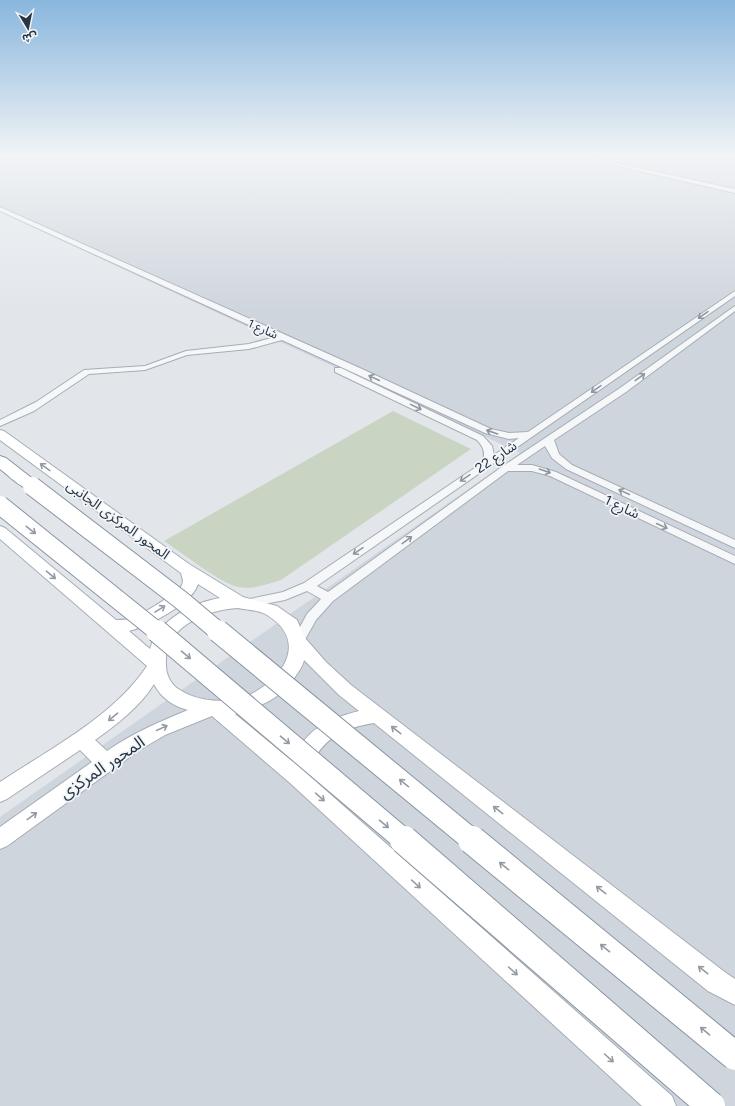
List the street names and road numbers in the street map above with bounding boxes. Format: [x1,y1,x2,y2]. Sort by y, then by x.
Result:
street label: شارع 1 [245,316,280,344]
street label: شارع 22 [472,437,521,479]
street label: المحور المركزى الجانبى [63,477,173,563]
street label: شارع 1 [601,492,642,524]
street label: المحور المركزى [56,731,149,804]

